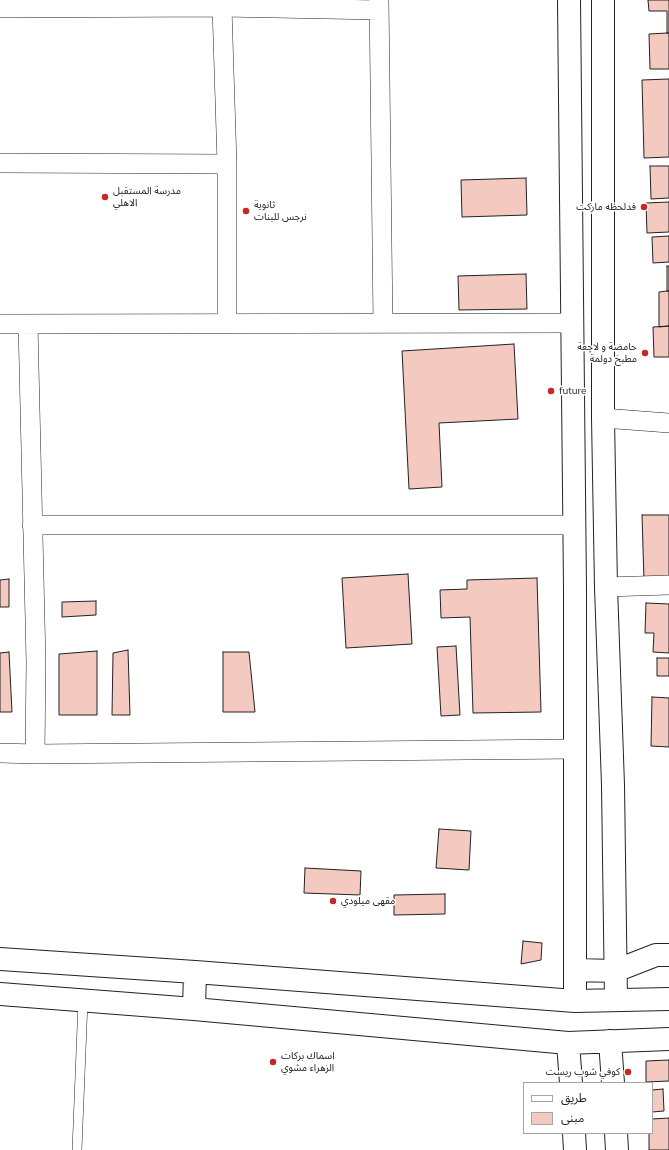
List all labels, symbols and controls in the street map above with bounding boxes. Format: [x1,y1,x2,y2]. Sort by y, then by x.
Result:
place label: مدرسة المستقبل الاهلي [113,185,181,208]
marker: مدرسة المستقبل الاهلي [100,192,110,202]
place label: ثانوية نرجس للبنات [254,199,307,222]
place label: فدلحظه ماركت [576,201,636,213]
marker: فدلحظه ماركت [639,202,649,212]
marker: ثانوية نرجس للبنات [241,206,251,216]
place label: حامضة و لاچعة مطبخ دولمة [577,341,637,364]
marker: حامضة و لاچعة مطبخ دولمة [640,348,650,358]
place label: future [559,385,586,397]
marker: future [546,386,556,396]
place label: مقهى ميلودي [341,895,395,907]
marker: مقهى ميلودي [328,896,338,906]
place label: اسماك بركات الزهراء مشوي [281,1050,335,1074]
marker: اسماك بركات الزهراء مشوي [268,1057,278,1067]
place label: كوفي شوب ريست [546,1066,620,1078]
marker: كوفي شوب ريست [623,1067,633,1077]
legend [523,1082,653,1134]
text: طريق [561,1090,587,1105]
text: مبنى [561,1110,584,1125]

